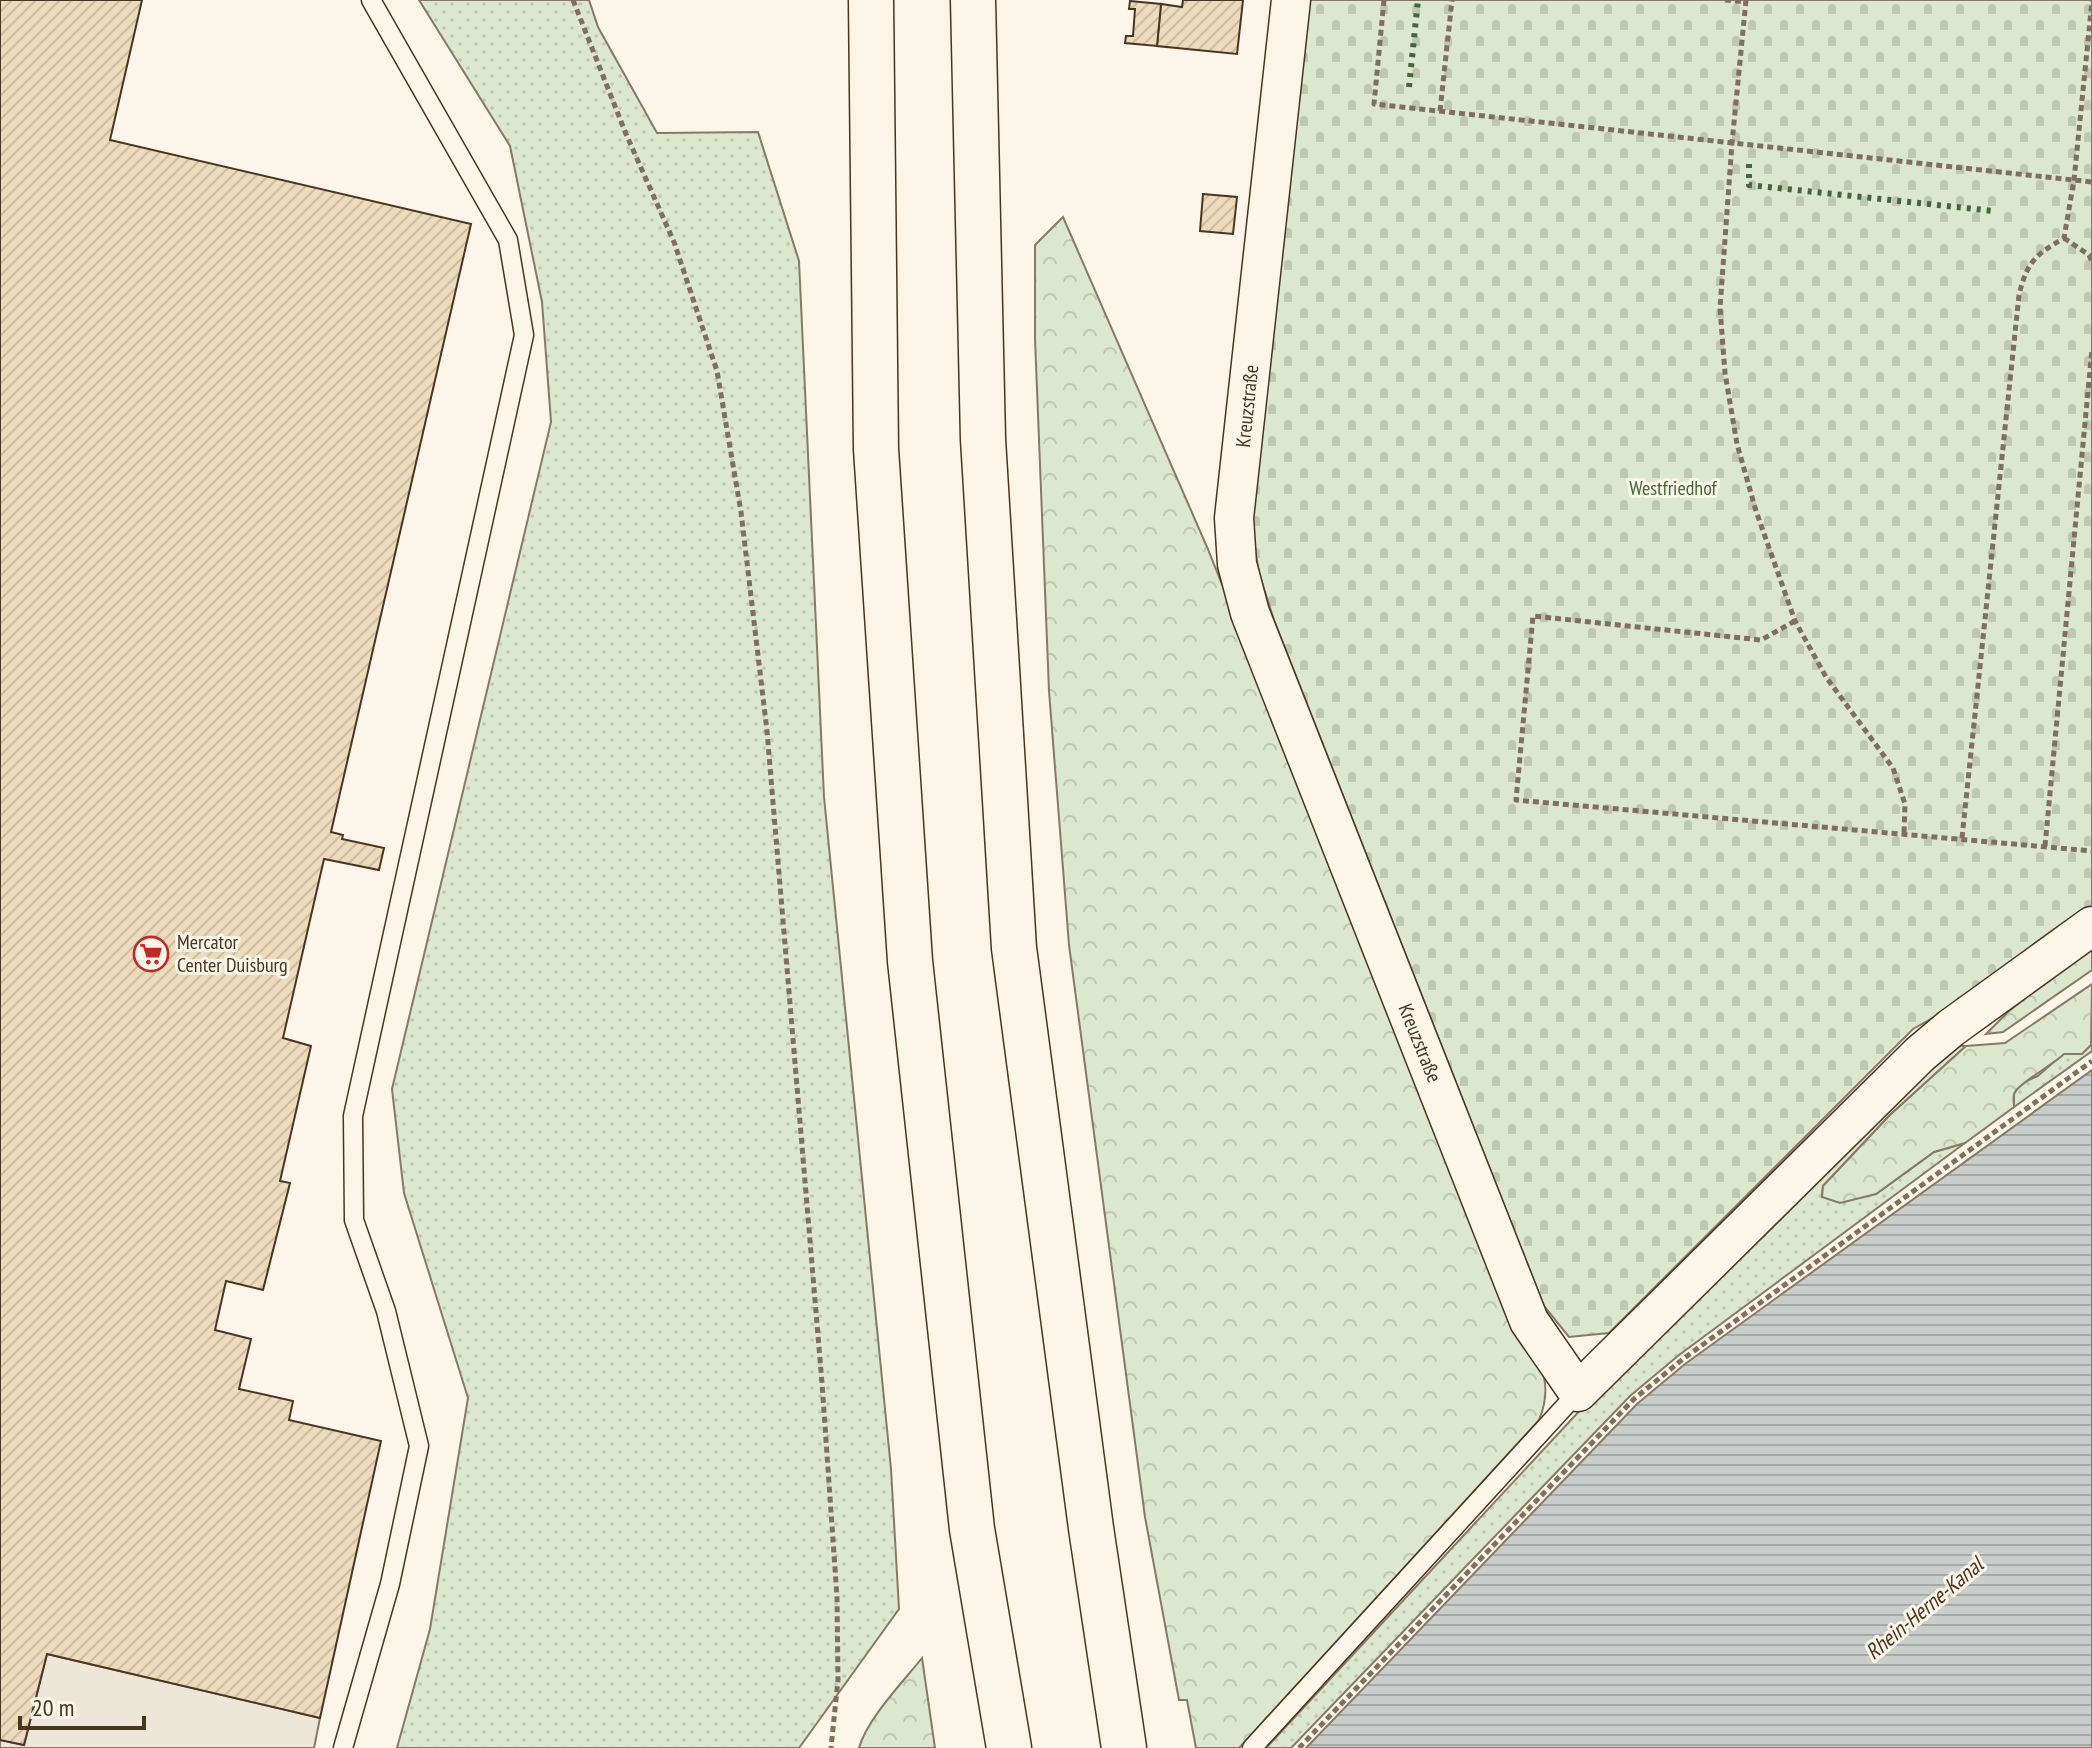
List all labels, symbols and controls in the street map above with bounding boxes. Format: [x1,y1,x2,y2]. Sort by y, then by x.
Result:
street label: Kreuzstraße [1230,363,1264,449]
park label: Westfriedhof [1629,475,1718,501]
place label: Mercator Center Duisburg [177,929,288,978]
supermarket icon: Mercator Center Duisburg [132,935,170,973]
street label: Kreuzstraße [1392,1000,1448,1086]
water label: Rhein-Herne-Kanal [1859,1549,1990,1665]
scale bar [20,1680,144,1730]
text: 20 m [32,1692,74,1723]

